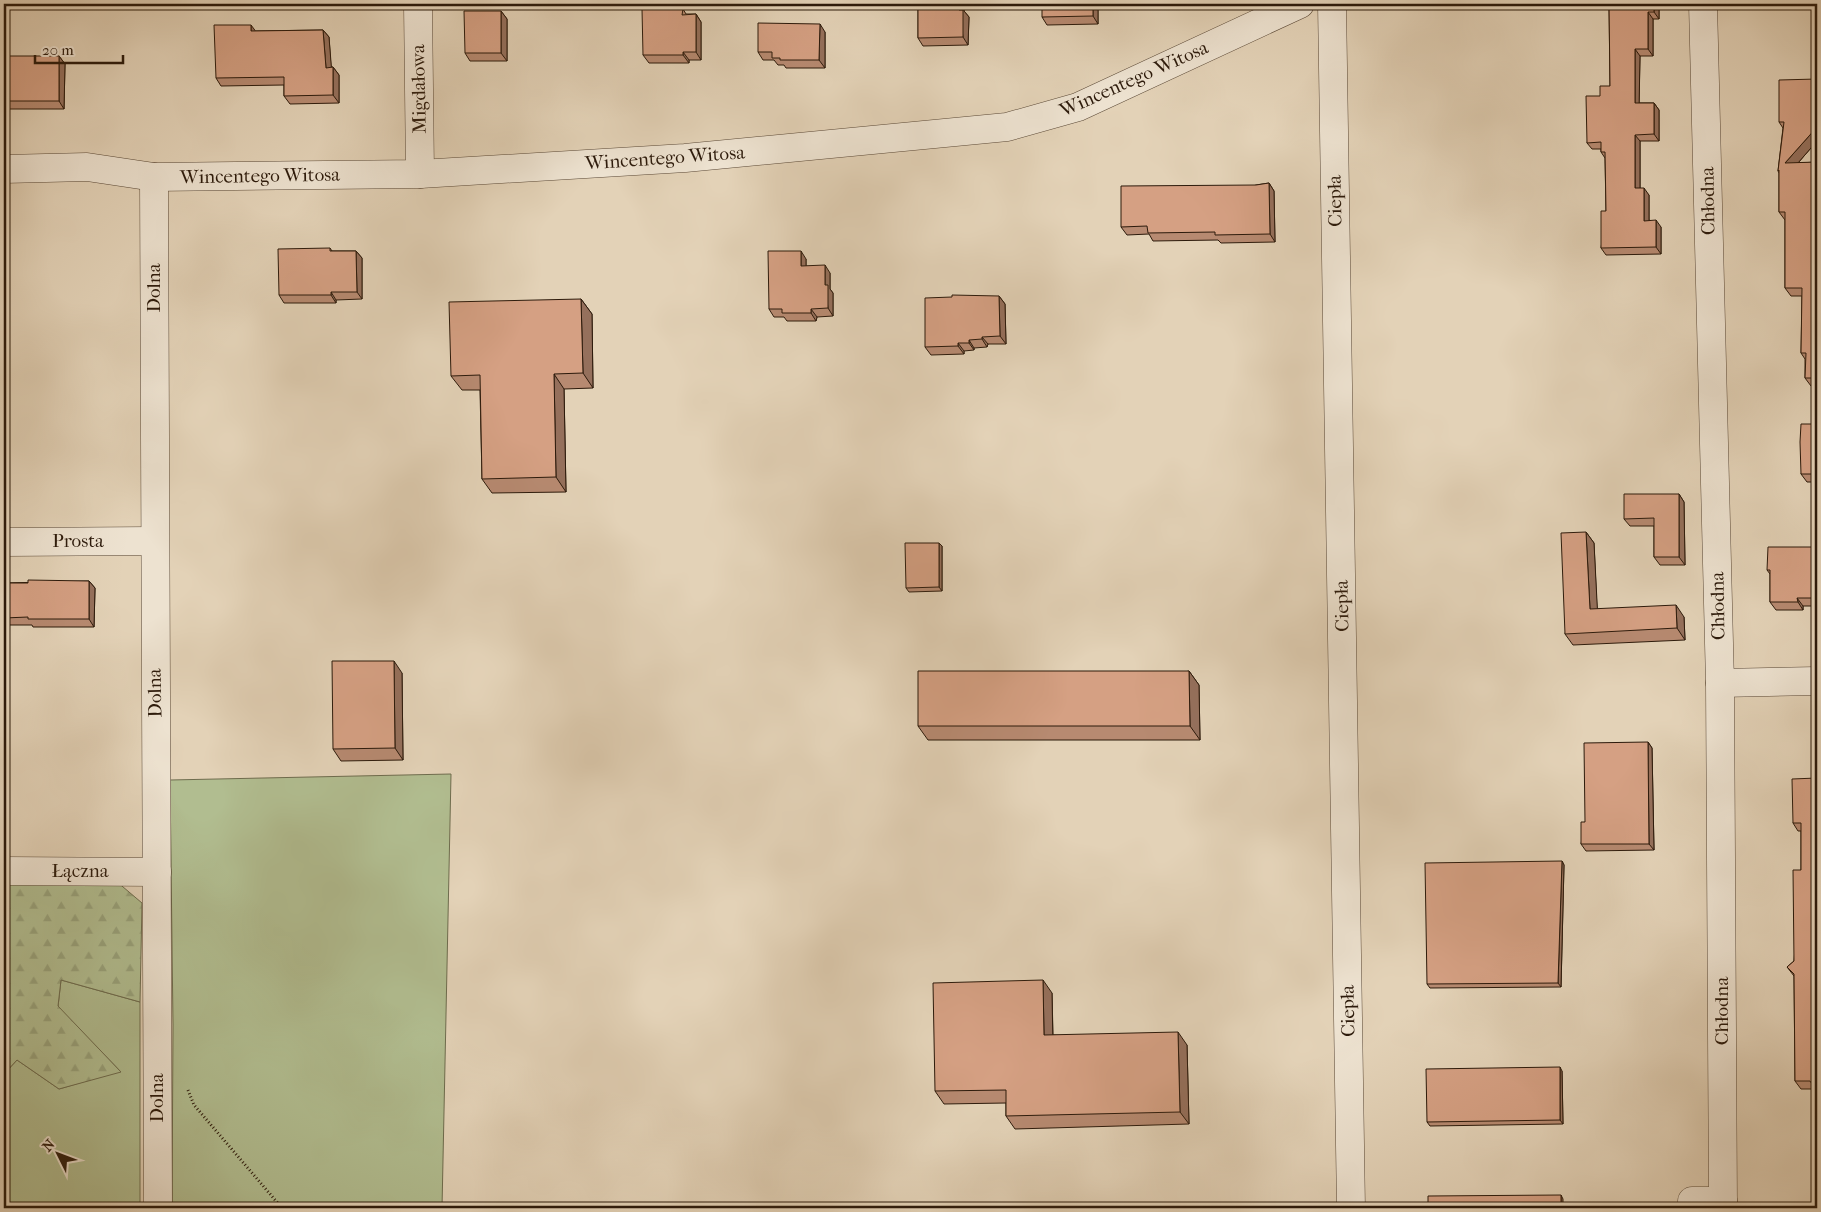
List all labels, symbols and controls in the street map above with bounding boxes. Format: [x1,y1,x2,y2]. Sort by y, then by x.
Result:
scale bar [35,32,122,64]
street label: Wincentego Witosa [1056,36,1212,122]
text: 20 m [42,41,74,59]
street label: Migdałowa [407,44,431,134]
street label: Wincentego Witosa [583,141,746,175]
street label: Wincentego Witosa [179,164,340,188]
street label: Chłodna [1696,166,1720,235]
street label: Ciepła [1324,175,1346,227]
street label: Dolna [143,263,165,313]
street label: Prosta [52,530,104,552]
street label: Chłodna [1706,571,1730,640]
street label: Ciepła [1331,580,1353,632]
street label: Dolna [144,668,166,718]
street label: Łączna [52,860,109,882]
street label: Chłodna [1711,977,1733,1045]
street label: Ciepła [1337,985,1359,1037]
street label: Dolna [146,1073,168,1123]
north arrow [32,1130,82,1180]
text: N [39,1136,59,1155]

